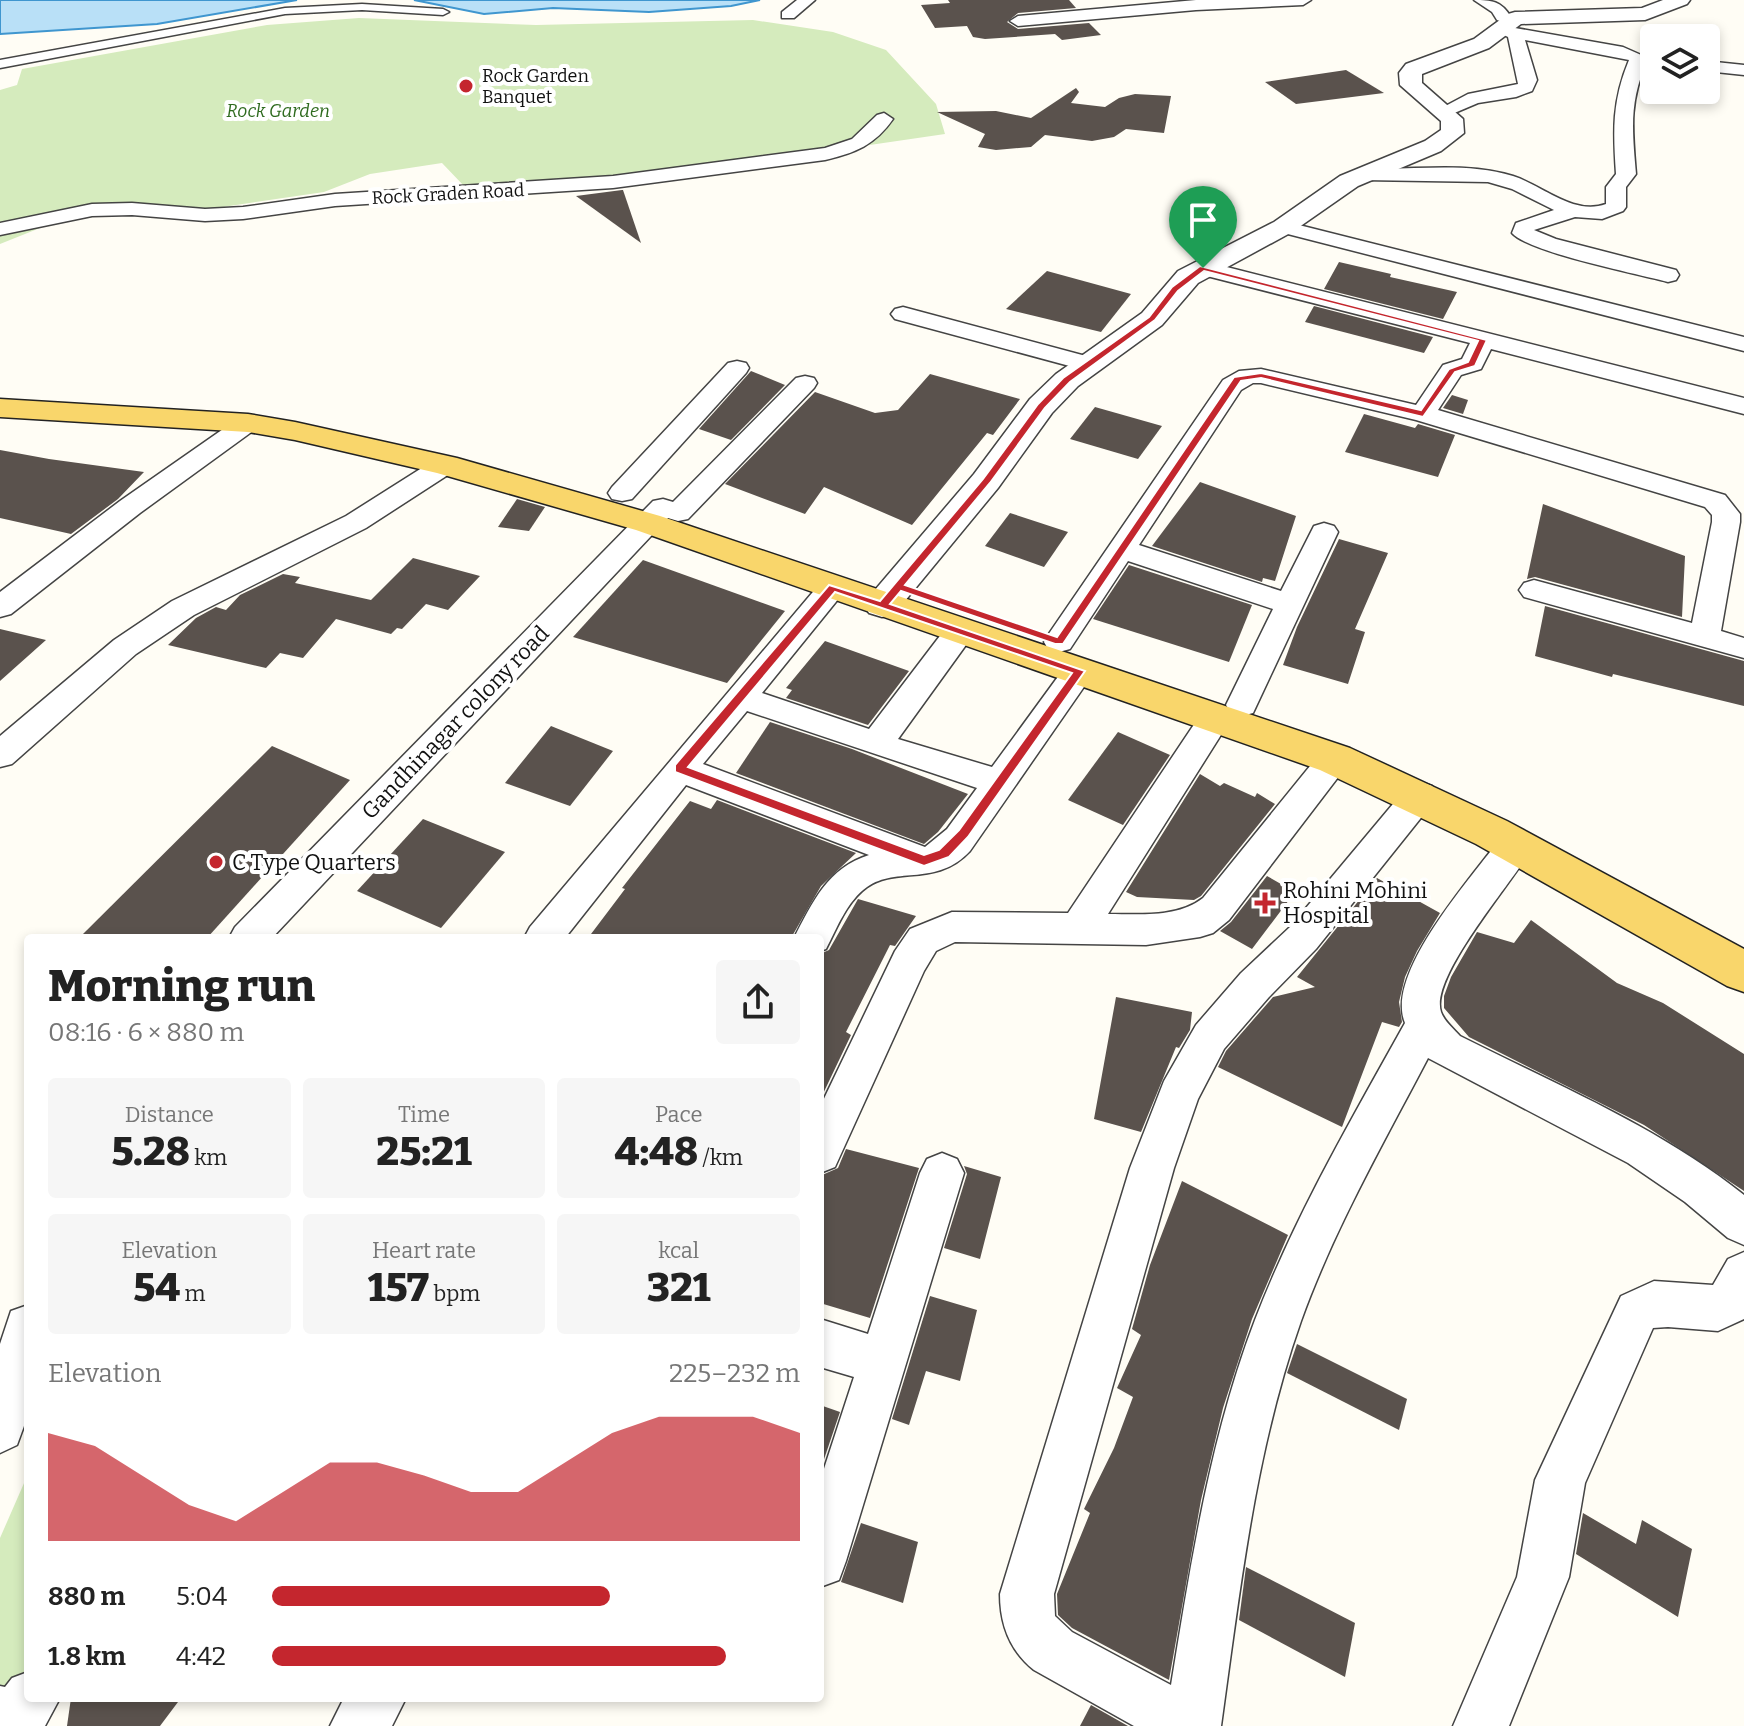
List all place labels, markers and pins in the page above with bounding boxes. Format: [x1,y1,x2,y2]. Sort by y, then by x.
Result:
place label: Rock Garden Banquet [482,65,589,108]
marker: Rock Garden Banquet [457,77,475,95]
pin [1169,186,1237,268]
place label: C Type Quarters [232,849,396,876]
marker: C Type Quarters [207,853,225,871]
place label: Rohini Mohini Hospital [1283,877,1428,929]
marker: Rohini Mohini Hospital [1254,892,1276,914]

